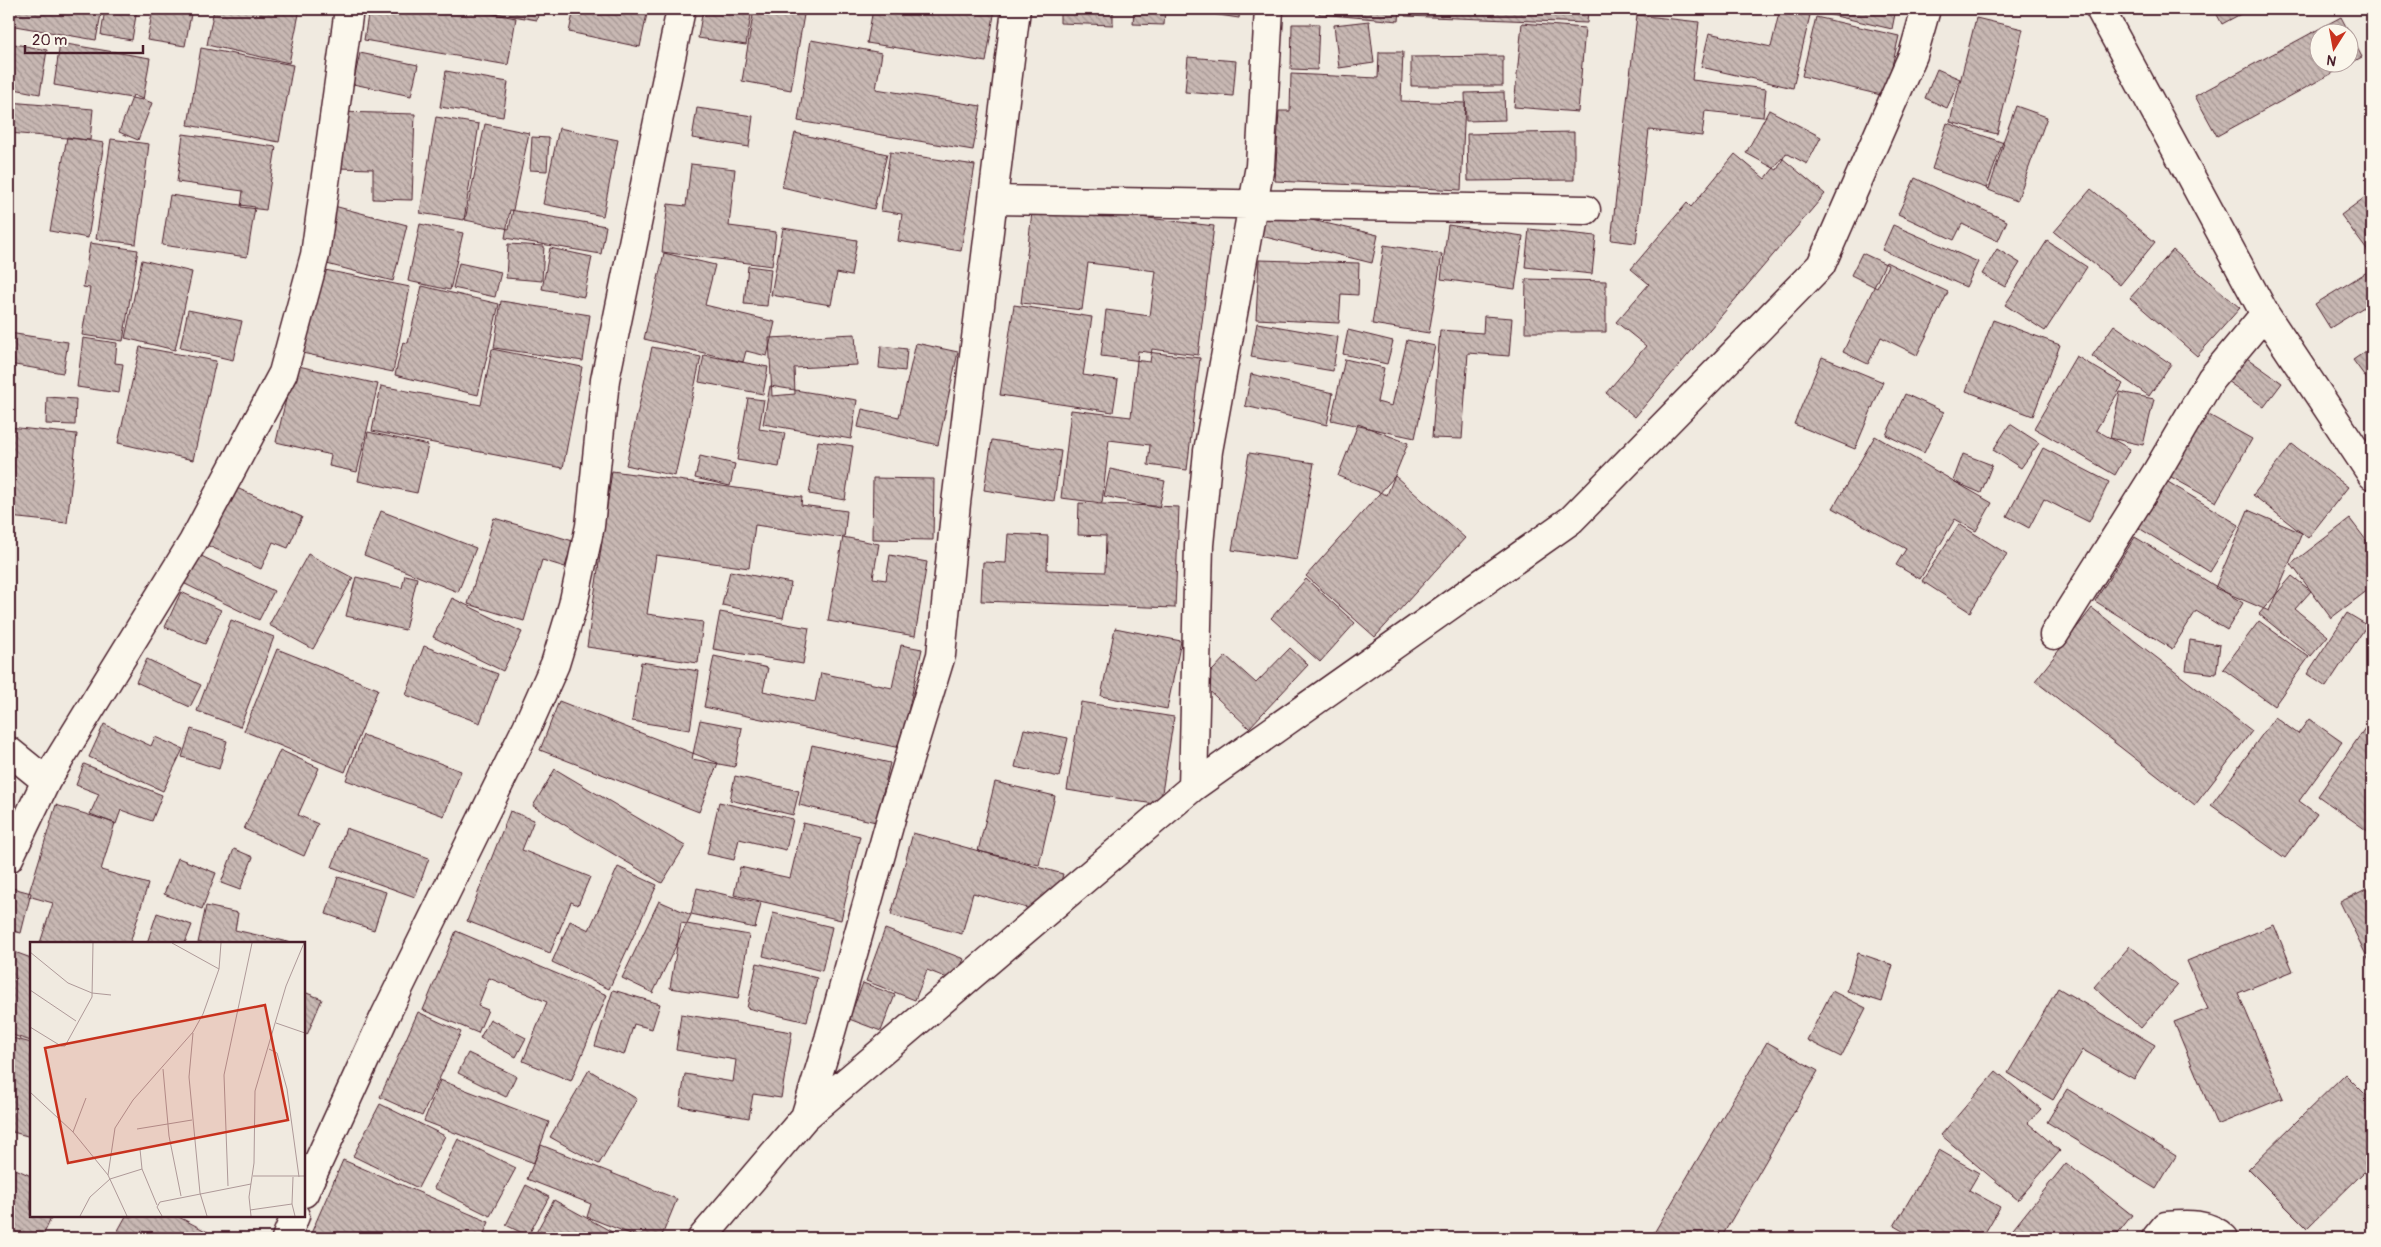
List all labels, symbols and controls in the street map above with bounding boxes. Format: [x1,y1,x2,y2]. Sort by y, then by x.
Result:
scale bar [25,22,142,54]
north arrow [2308,22,2358,72]
text: 20 m [32,31,67,50]
text: N [2325,51,2338,70]
inset map [30,942,305,1217]

